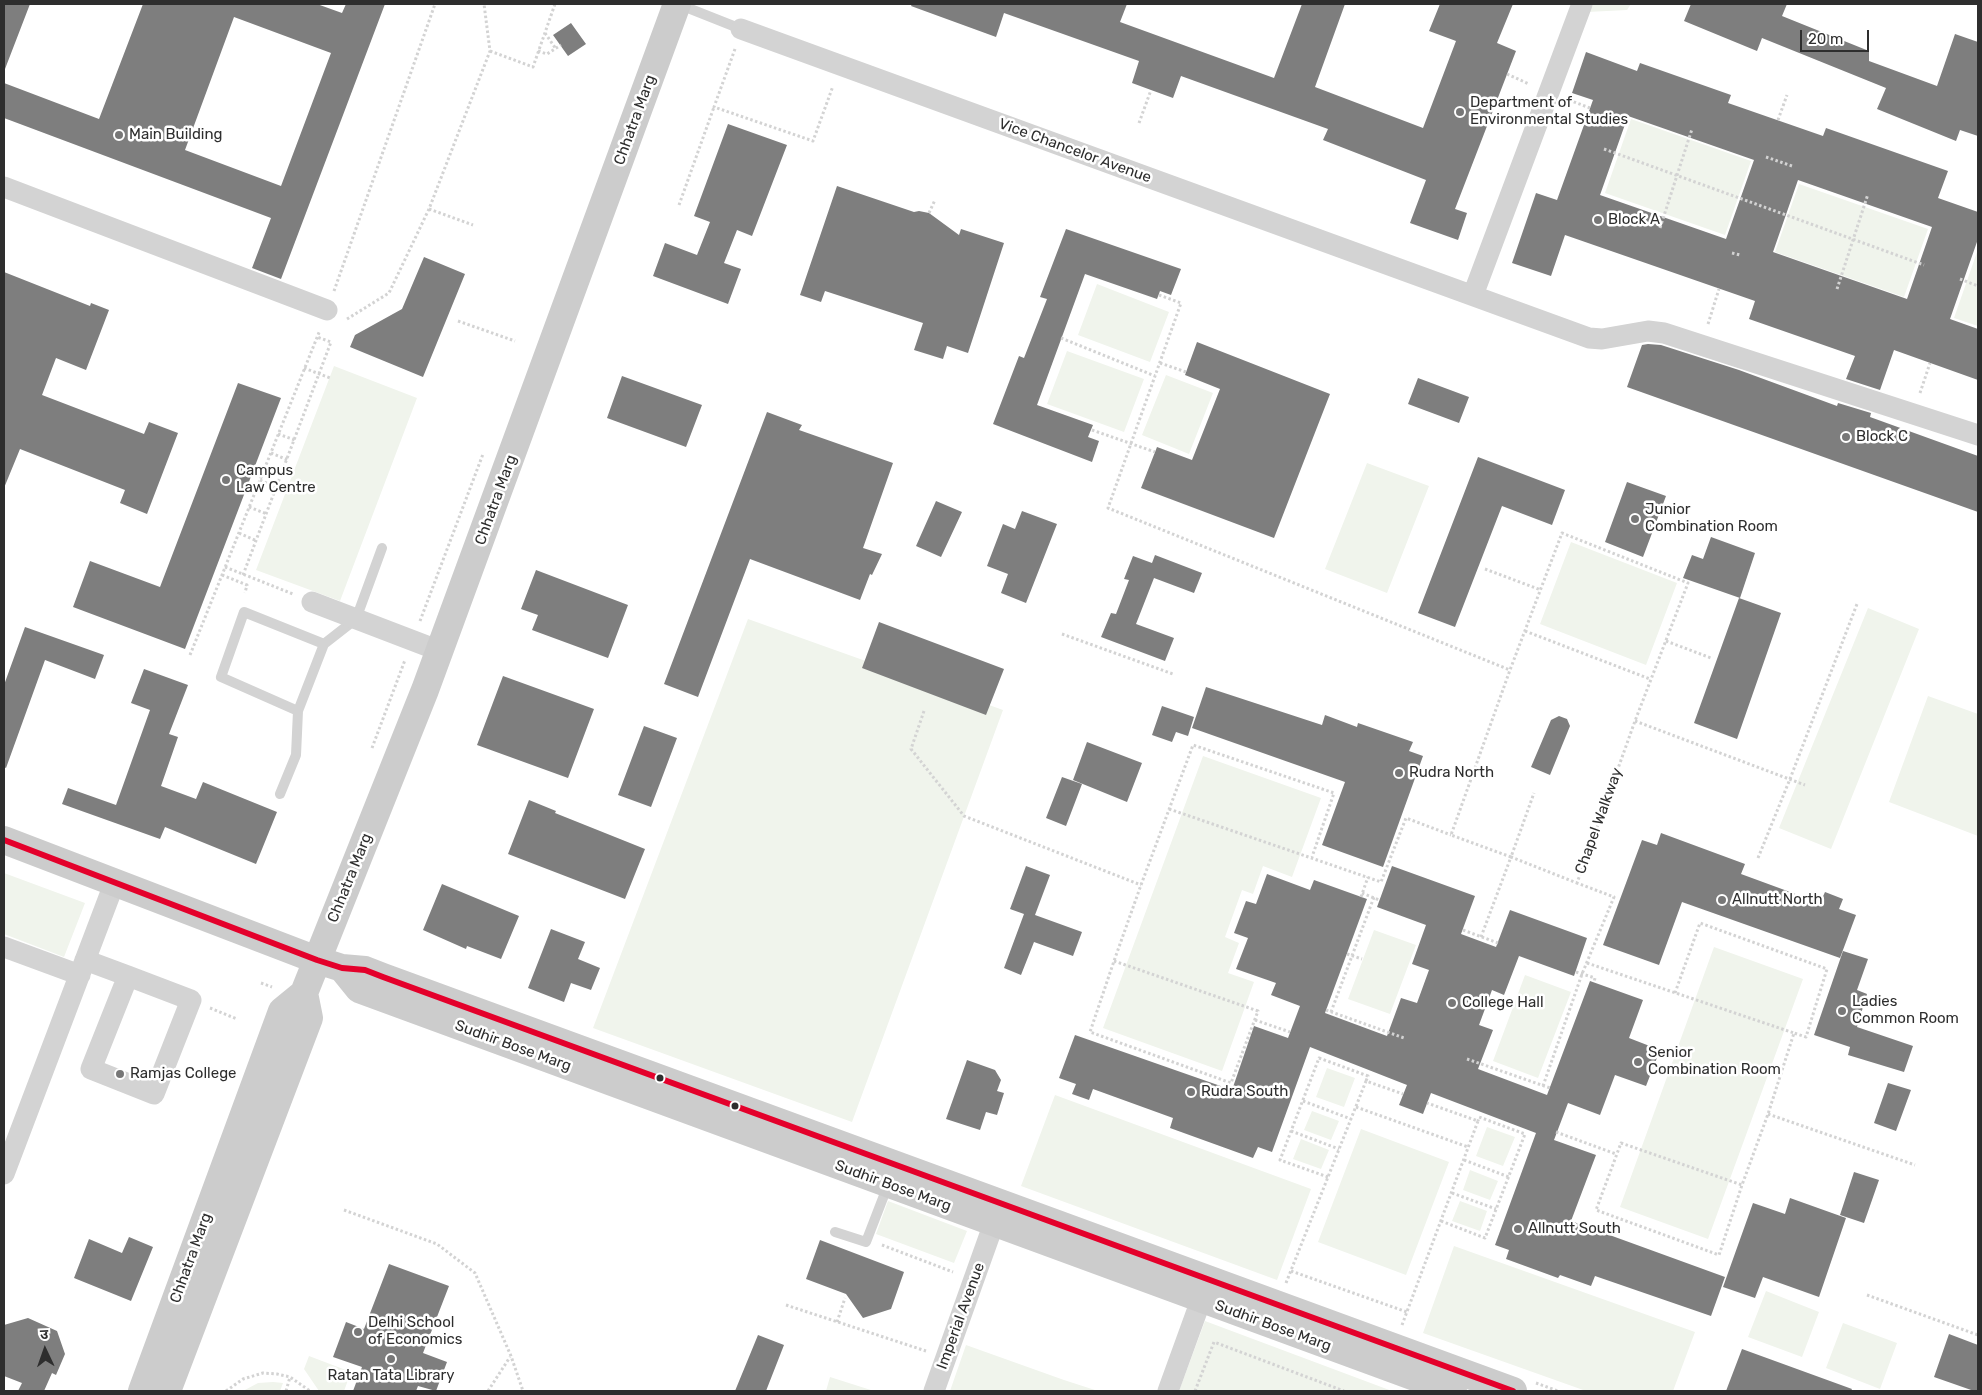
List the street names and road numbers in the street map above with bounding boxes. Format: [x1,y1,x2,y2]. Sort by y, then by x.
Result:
street label: Chhatra Marg [610,72,660,168]
street label: Vice Chancelor Avenue [996,115,1154,187]
street label: Chhatra Marg [471,452,521,548]
street label: Chapel Walkway [1571,765,1627,877]
street label: Chhatra Marg [324,831,376,925]
street label: Sudhir Bose Marg [452,1017,574,1075]
street label: Sudhir Bose Marg [832,1157,954,1215]
street label: Chhatra Marg [166,1210,216,1306]
street label: Imperial Avenue [933,1260,989,1372]
street label: Sudhir Bose Marg [1212,1297,1334,1355]

